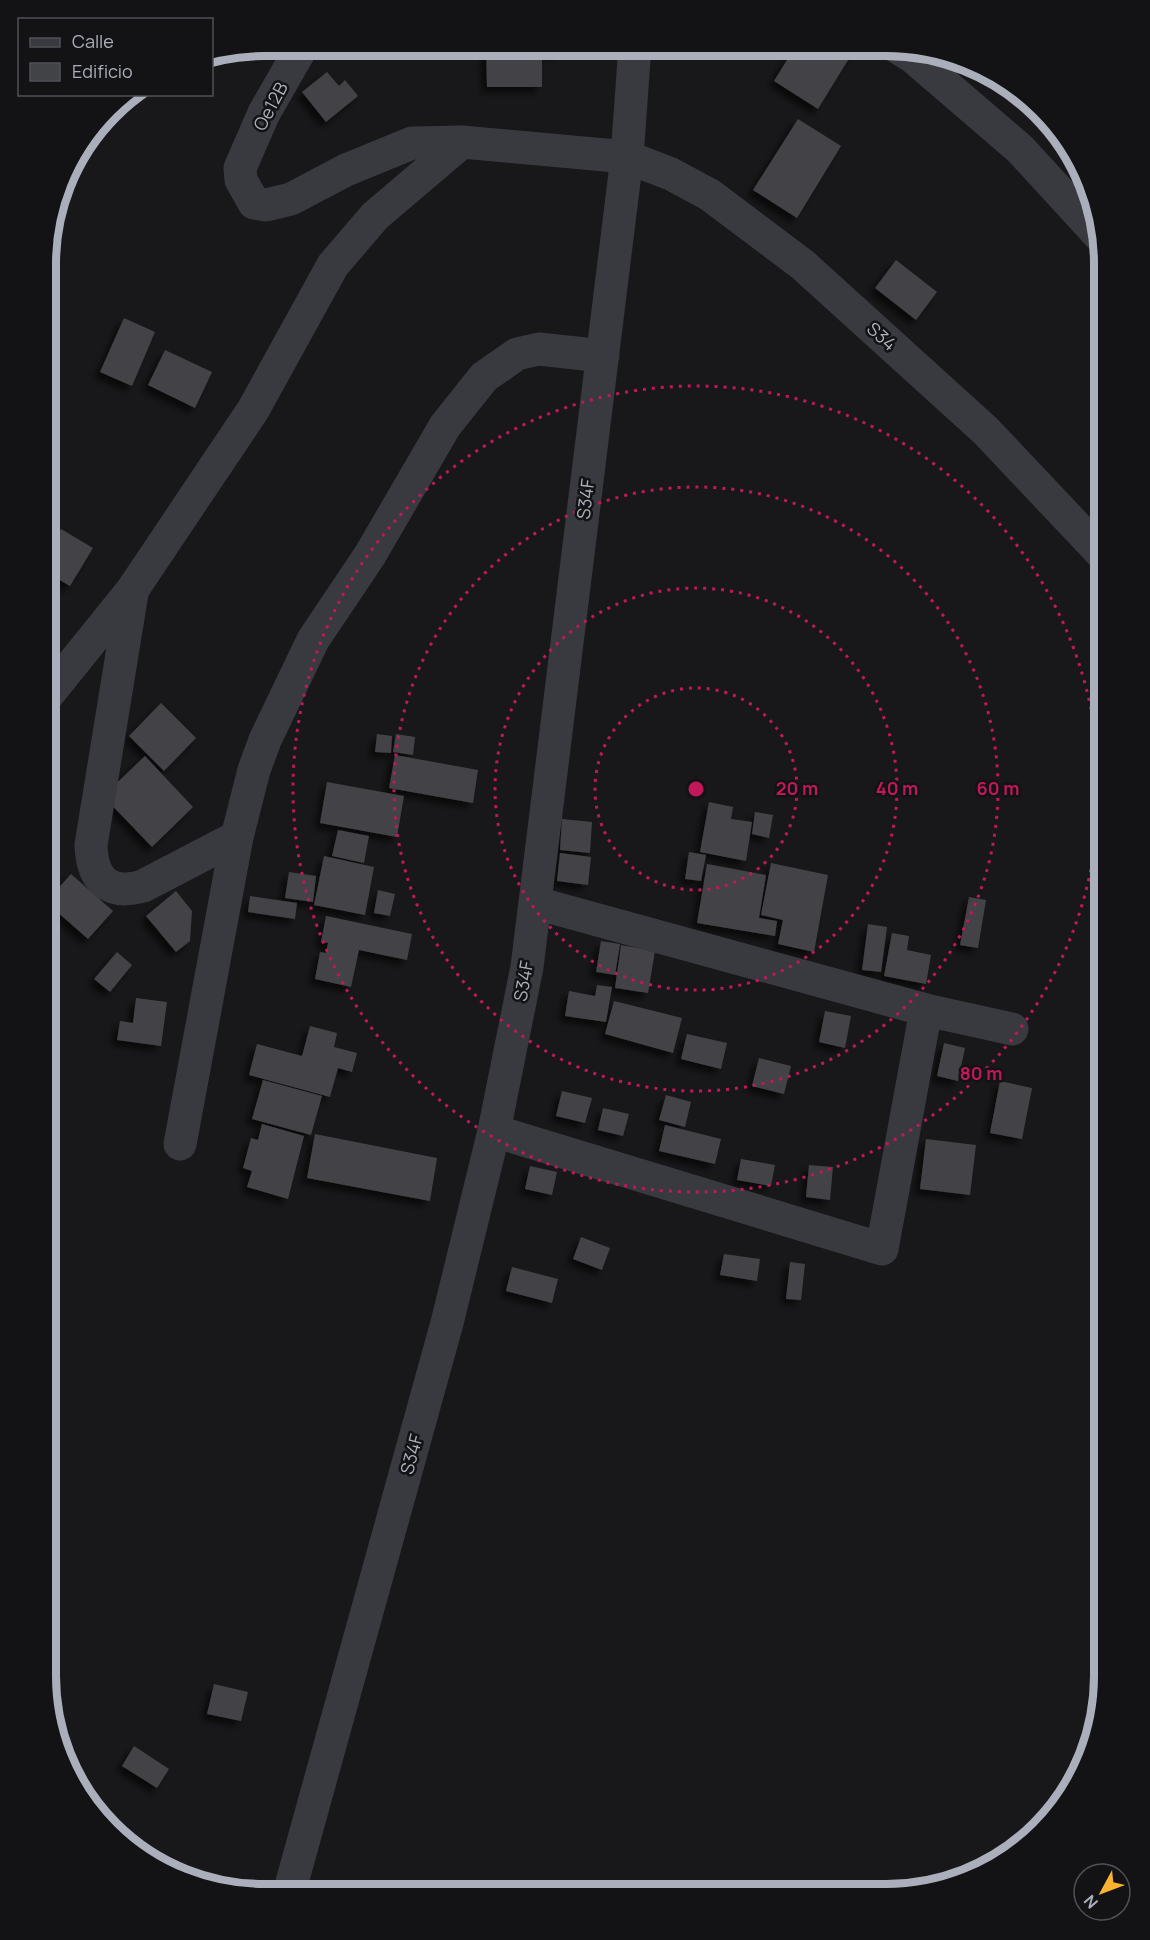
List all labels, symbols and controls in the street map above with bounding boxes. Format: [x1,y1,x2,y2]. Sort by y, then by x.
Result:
legend [18,18,213,96]
text: Calle [72,29,114,53]
text: Edificio [72,59,133,83]
street label: Oe12B [247,77,293,135]
street label: S34 [862,316,902,356]
street label: S34F [571,477,599,521]
text: 20 m [776,776,818,800]
text: 40 m [876,776,918,800]
text: 60 m [977,776,1019,800]
centre of rings [686,779,706,799]
street label: S34F [508,959,538,1003]
text: 80 m [960,1061,1002,1085]
street label: S34F [394,1431,428,1477]
north arrow [1072,1862,1132,1922]
text: N [1079,1890,1103,1913]

